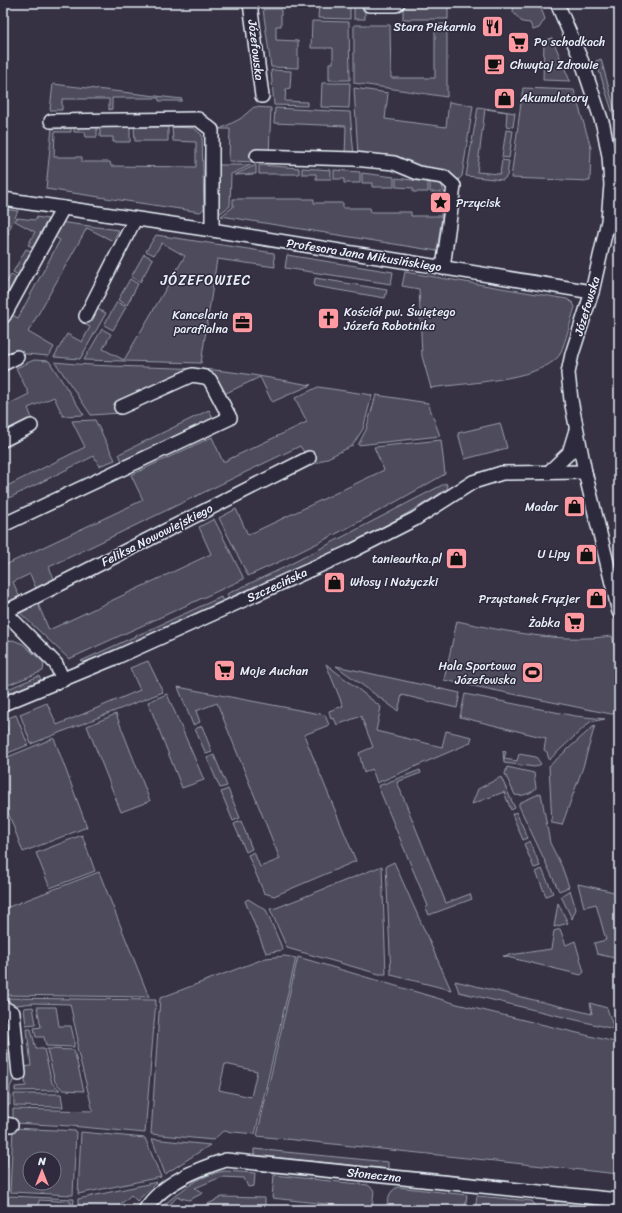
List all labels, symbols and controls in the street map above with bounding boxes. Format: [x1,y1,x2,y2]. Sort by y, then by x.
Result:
restaurant icon: Stara Piekarnia [479,14,505,40]
place label: Stara Piekarnia [393,16,476,38]
street label: Józefowska [241,17,271,82]
supermarket icon: Po schodkach [506,29,532,55]
place label: Po schodkach [534,31,605,53]
cafe icon: Chwytaj Zdrowie [482,52,508,78]
place label: Chwytaj Zdrowie [510,54,599,76]
shop icon: Akumulatory [492,85,518,111]
place label: Akumulatory [519,87,589,109]
place icon: Przycisk [428,190,454,216]
place label: Przycisk [456,192,501,214]
street label: Profesora Jana Mikusińskiego [285,232,443,278]
district label: JÓZEFOWIEC [160,268,251,293]
street label: Józefowska [567,274,606,339]
place label: Kościół pw. Świętego Józefa Robotnika [343,301,456,337]
place label: Kancelaria parafialna [172,304,229,340]
church icon: Kościół pw. Świętego Józefa Robotnika [315,306,341,332]
office icon: Kancelaria parafialna [230,309,256,335]
shop icon: Madar [561,494,587,520]
place label: Madar [525,496,559,518]
street label: Feliksa Nowowiejskiego [97,497,217,573]
shop icon: U Lipy [573,541,599,567]
place label: U Lipy [538,543,571,565]
shop icon: tanieautka.pl [444,546,470,572]
place label: tanieautka.pl [372,548,443,570]
street label: Szczecińska [243,561,311,609]
shop icon: Włosy i Nożyczki [322,569,348,595]
place label: Włosy i Nożyczki [350,571,439,593]
shop icon: Przystanek Fryzjer [583,586,609,612]
place label: Przystanek Fryzjer [479,588,581,610]
supermarket icon: Żabka [562,610,588,636]
place label: Żabka [528,612,561,634]
place label: Hala Sportowa Józefowska [439,655,517,691]
supermarket icon: Moje Auchan [212,658,238,684]
place label: Moje Auchan [240,660,309,682]
sports icon: Hala Sportowa Józefowska [519,660,545,686]
north arrow [22,1151,62,1191]
text: N [37,1152,46,1171]
street label: Słoneczna [346,1161,402,1189]

